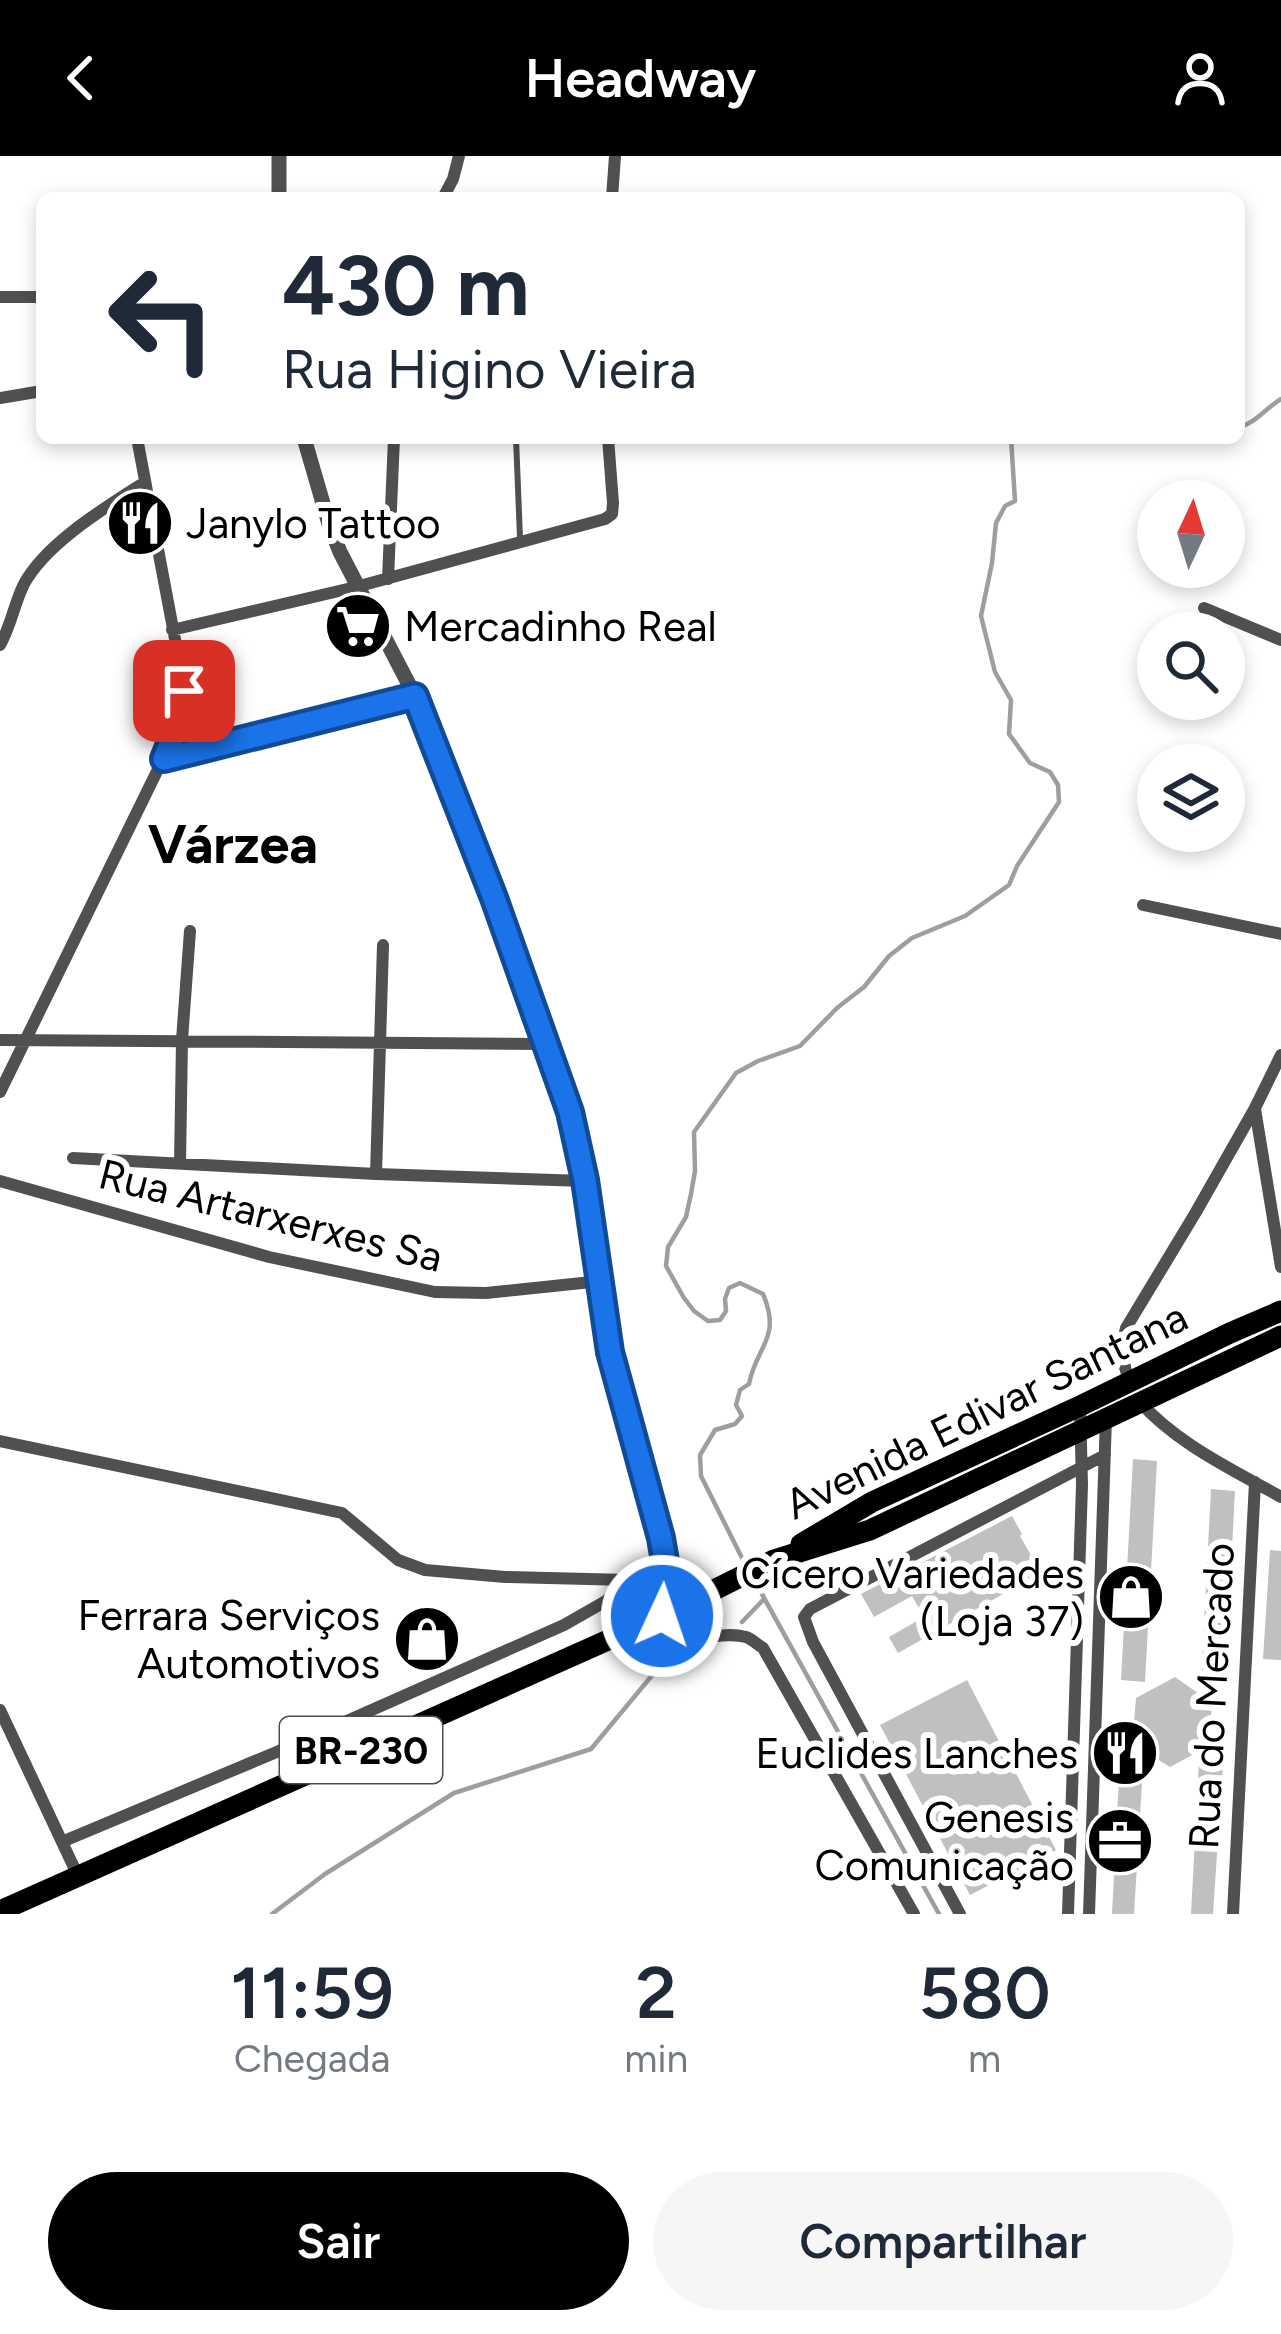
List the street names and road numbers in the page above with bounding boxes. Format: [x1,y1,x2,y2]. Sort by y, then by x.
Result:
street label: Rua Artarxerxes Sa [94,1148,448,1283]
street label: Avenida Edivar Santana [777,1291,1196,1530]
street label: Rua do Mercado [1178,1542,1245,1850]
road number: BR-230 [280,1717,442,1783]

